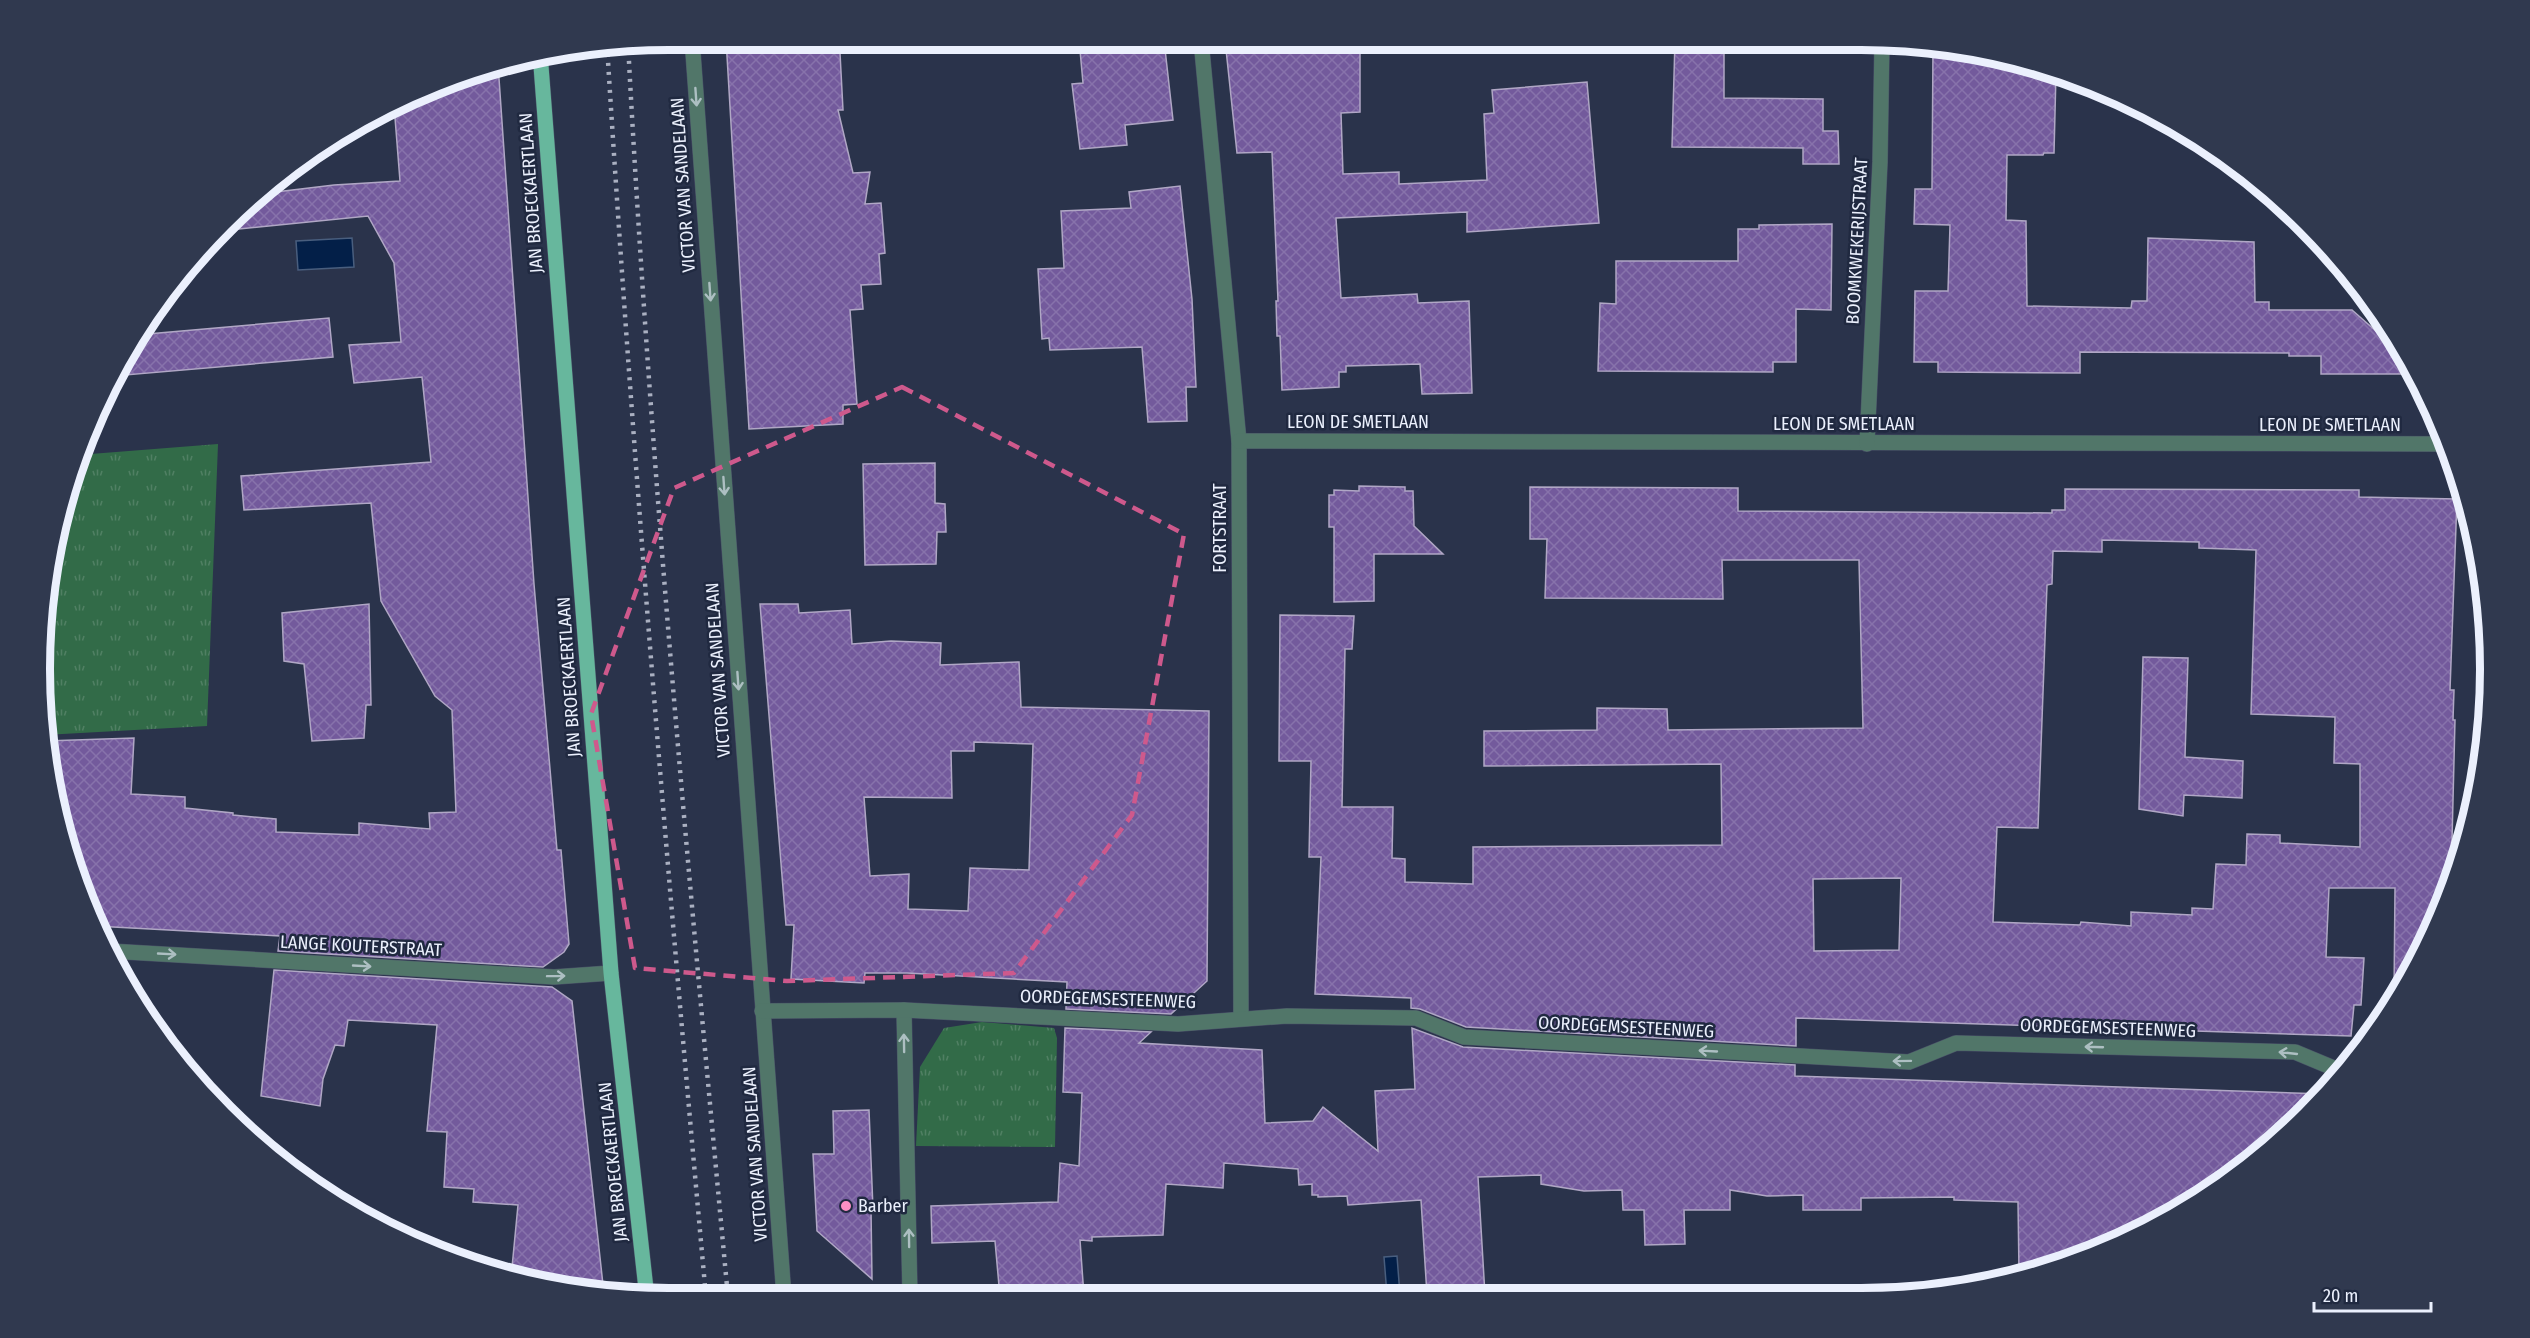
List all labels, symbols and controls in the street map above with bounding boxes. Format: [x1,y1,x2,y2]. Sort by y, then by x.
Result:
one-way arrow [691,87,702,107]
street label: VICTOR VAN SANDELAAN [666,97,700,273]
street label: JAN BROECKAERTLAAN [514,112,548,274]
street label: BOOMKWEKERIJSTRAAT [1842,156,1872,325]
one-way arrow [705,281,716,301]
street label: LEON DE SMETLAAN [1287,411,1429,433]
street label: LEON DE SMETLAAN [1773,413,1915,435]
street label: LEON DE SMETLAAN [2259,414,2401,436]
one-way arrow [719,476,730,496]
street label: FORTSTRAAT [1209,483,1231,573]
street label: VICTOR VAN SANDELAAN [701,582,735,758]
street label: JAN BROECKAERTLAAN [552,596,586,758]
one-way arrow [733,670,744,690]
street label: LANGE KOUTERSTRAAT [280,931,443,961]
one-way arrow [156,949,176,960]
one-way arrow [351,960,371,971]
one-way arrow [546,971,566,982]
street label: OORDEGEMSESTEENWEG [1020,985,1196,1013]
street label: OORDEGEMSESTEENWEG [1537,1011,1715,1043]
street label: OORDEGEMSESTEENWEG [2020,1014,2196,1042]
one-way arrow [898,1034,910,1054]
one-way arrow [2084,1041,2104,1053]
one-way arrow [1698,1045,1718,1056]
one-way arrow [2279,1047,2299,1058]
one-way arrow [1893,1055,1912,1066]
street label: VICTOR VAN SANDELAAN [738,1066,772,1242]
street label: JAN BROECKAERTLAAN [594,1081,632,1243]
place label: Barber [858,1195,908,1217]
marker: Barber [839,1199,853,1213]
one-way arrow [903,1229,914,1249]
scale bar [2314,1275,2431,1313]
text: 20 m [2323,1285,2358,1307]

